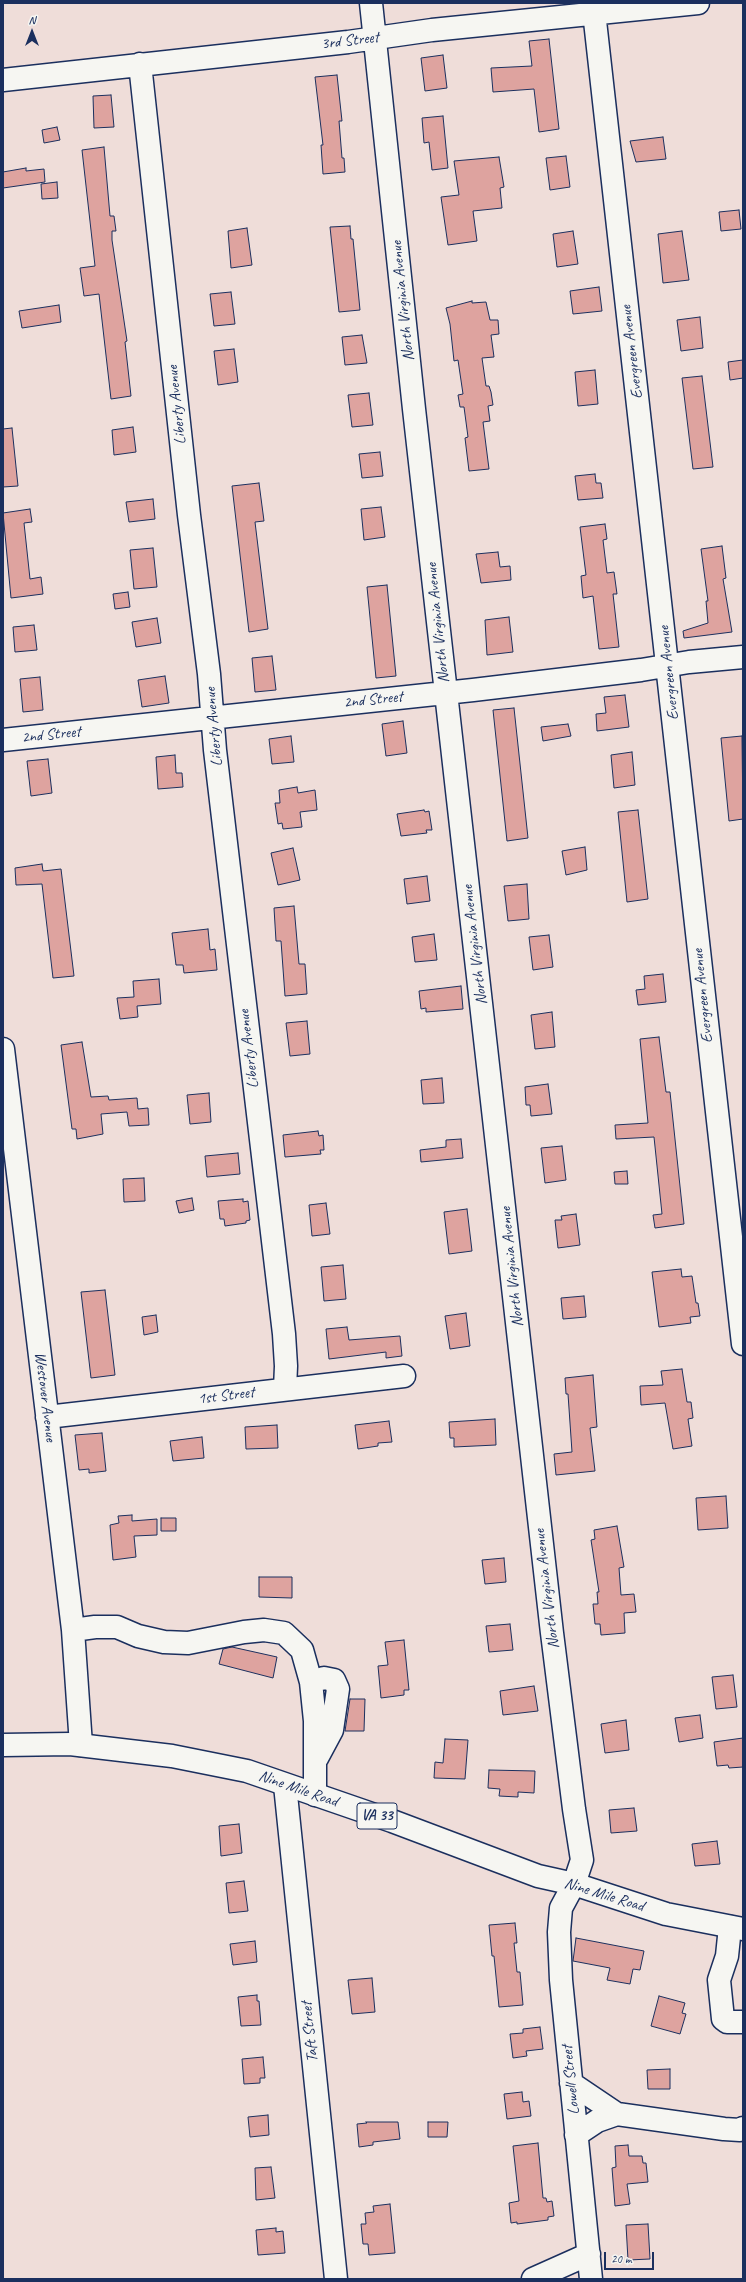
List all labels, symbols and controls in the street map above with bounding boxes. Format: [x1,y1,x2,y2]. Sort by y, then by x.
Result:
north arrow [12,12,52,52]
text: N [29,13,35,27]
street label: 3rd Street [320,28,380,54]
street label: North Virginia Avenue [387,240,419,362]
street label: Evergreen Avenue [617,304,647,400]
street label: Liberty Avenue [163,365,191,445]
street label: North Virginia Avenue [422,562,454,684]
street label: Evergreen Avenue [655,625,683,721]
street label: Liberty Avenue [201,687,227,767]
street label: 2nd Street [342,687,404,713]
street label: 2nd Street [20,722,82,748]
street label: North Virginia Avenue [458,884,492,1006]
street label: Evergreen Avenue [689,948,717,1044]
street label: Liberty Avenue [235,1008,263,1090]
street label: North Virginia Avenue [496,1206,528,1328]
street label: Westover Avenue [30,1351,60,1443]
street label: 1st Street [197,1383,255,1409]
street label: North Virginia Avenue [530,1528,564,1650]
street label: Nine Mile Road [256,1767,340,1811]
road number: VA 33 [357,1803,397,1829]
street label: Nine Mile Road [562,1874,646,1916]
street label: Taft Street [297,2001,323,2063]
street label: Lowell Street [558,2044,584,2116]
scale bar [606,2244,656,2270]
text: 20 m [611,2251,631,2267]

